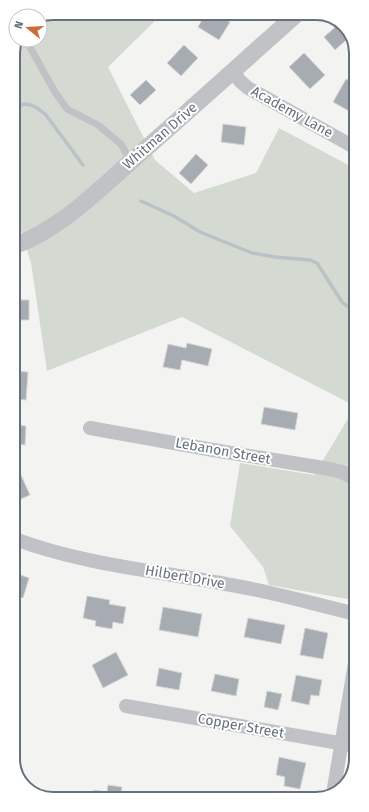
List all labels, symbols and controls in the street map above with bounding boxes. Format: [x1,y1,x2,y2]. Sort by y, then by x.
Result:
north arrow [8,8,48,48]
text: N [12,20,26,31]
street label: Academy Lane [248,83,336,141]
street label: Whitman Drive [119,99,201,173]
street label: Lebanon Street [174,434,273,468]
street label: Hilbert Drive [144,562,226,592]
street label: Copper Street [197,710,286,742]

